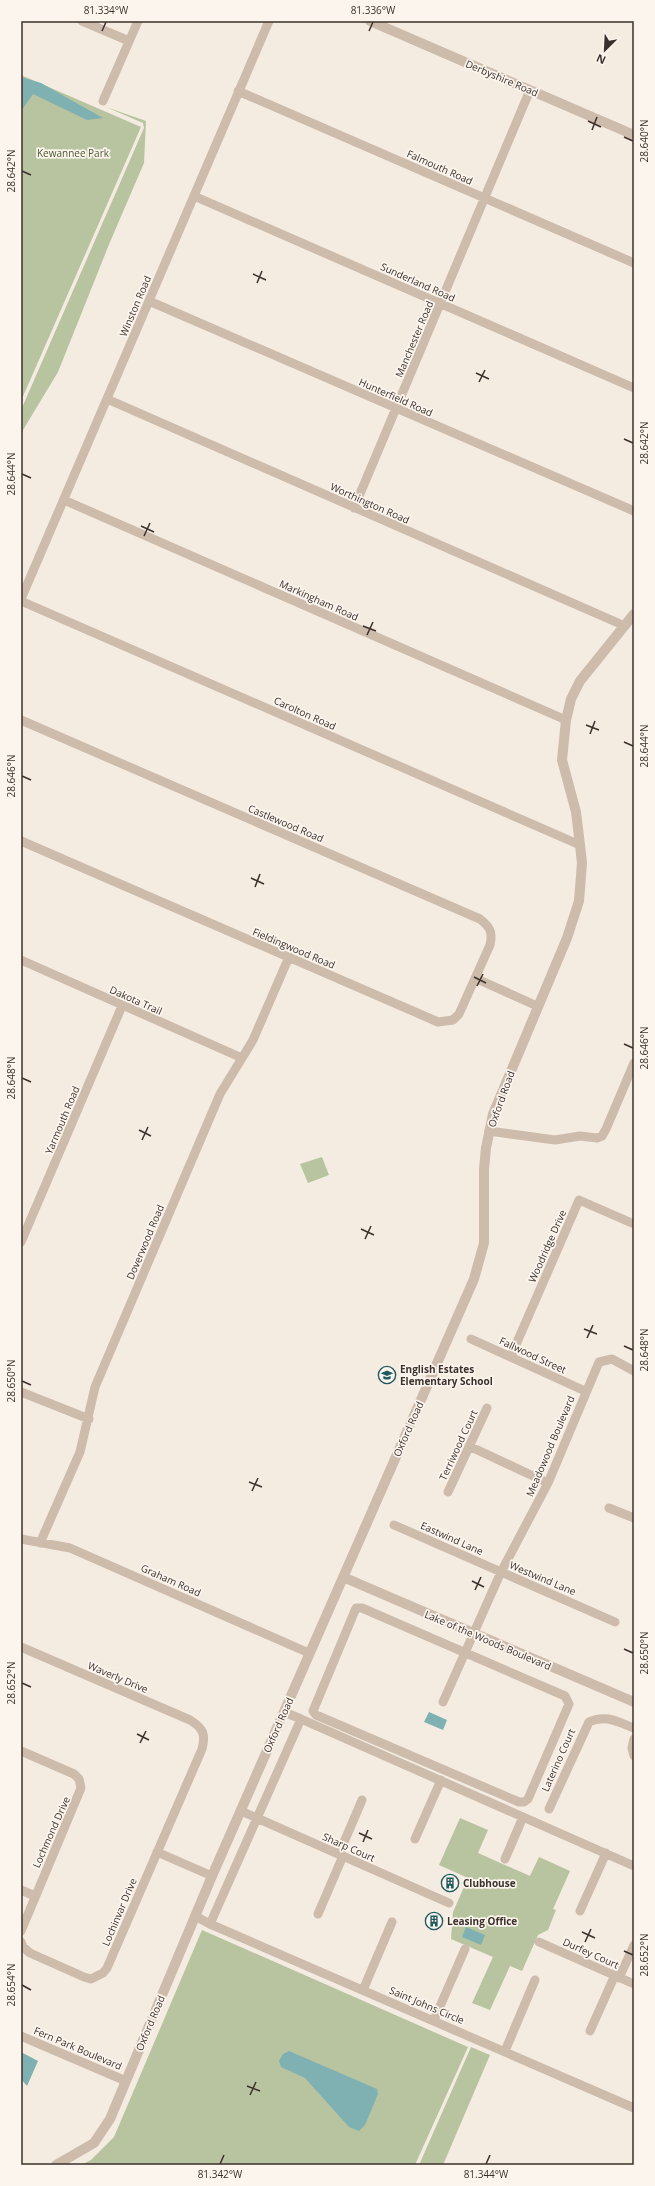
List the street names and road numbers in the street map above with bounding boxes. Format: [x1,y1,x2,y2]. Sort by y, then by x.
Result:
street label: Derbyshire Road [464,56,540,100]
street label: Falmouth Road [405,146,475,188]
street label: Sunderland Road [378,259,458,305]
street label: Winston Road [116,273,154,339]
street label: Manchester Road [392,299,436,379]
street label: Hunterfield Road [357,374,435,420]
street label: Worthington Road [328,479,412,527]
street label: Markingham Road [277,576,361,624]
street label: Carolton Road [272,693,338,733]
street label: Castlewood Road [246,801,326,845]
street label: Fieldingwood Road [251,924,337,972]
street label: Dakota Trail [108,982,164,1018]
street label: Oxford Road [484,1069,518,1129]
street label: Yarmouth Road [41,1084,83,1156]
street label: Doverwood Road [123,1202,167,1282]
street label: Woodridge Drive [525,1207,569,1285]
street label: Fallwood Street [497,1333,569,1377]
street label: Meadowood Boulevard [522,1393,578,1499]
street label: Oxford Road [390,1399,426,1459]
street label: Terriwood Court [436,1407,481,1483]
street label: Eastwind Lane [419,1518,486,1558]
street label: Westwind Lane [508,1558,579,1598]
street label: Graham Road [139,1561,203,1599]
street label: Lake of the Woods Boulevard [422,1607,554,1673]
street label: Waverly Drive [86,1658,151,1696]
street label: Oxford Road [260,1695,296,1755]
street label: Laterino Court [538,1726,578,1794]
street label: Lochmond Drive [29,1794,73,1870]
street label: Sharp Court [321,1829,378,1865]
street label: Lochinvar Drive [98,1876,140,1948]
street label: Durfey Court [561,1934,622,1972]
street label: Saint Johns Circle [387,1983,467,2027]
street label: Oxford Road [132,1993,168,2053]
street label: Fern Park Boulevard [32,2023,124,2073]

